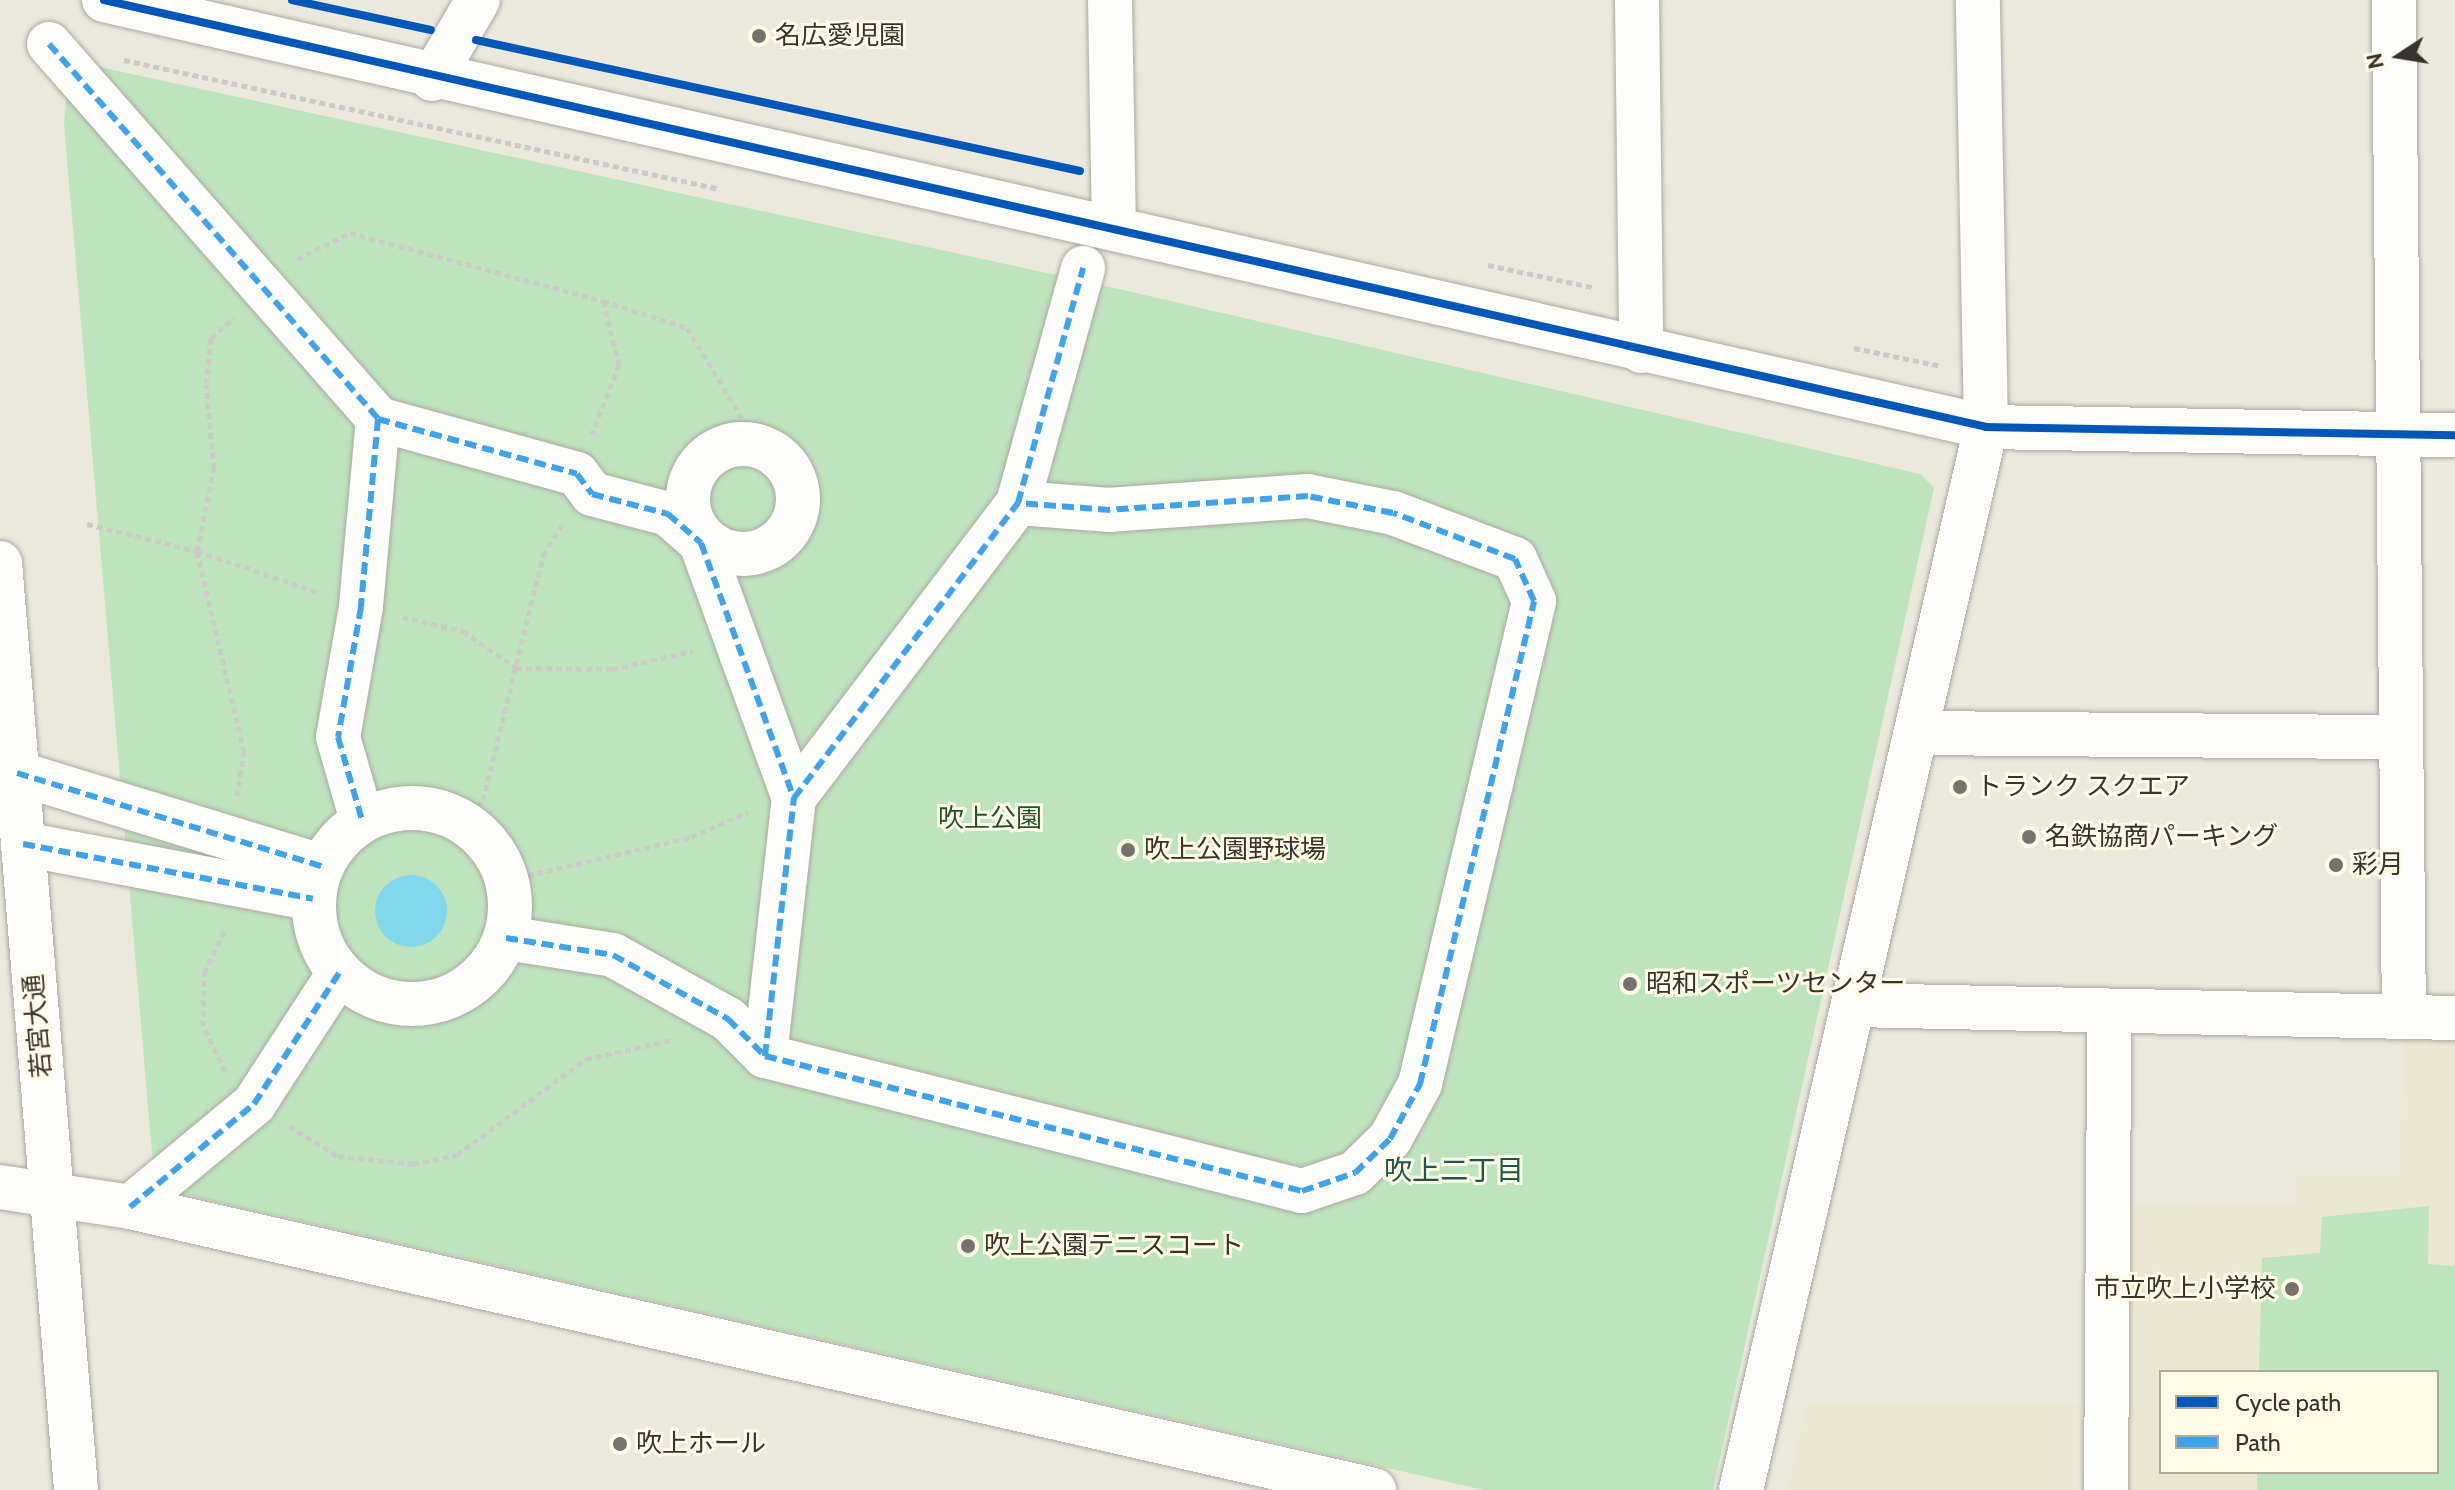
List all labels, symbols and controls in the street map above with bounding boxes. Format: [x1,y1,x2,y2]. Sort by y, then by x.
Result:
north arrow [2359,16,2439,96]
place label: 名広愛児園 [775,20,905,52]
marker: 名広愛児園 [750,27,768,45]
text: N [2360,51,2390,72]
place label: トランク スクエア [1976,771,2190,803]
marker: トランク スクエア [1951,778,1969,796]
park label: 吹上公園 [938,803,1042,835]
place label: 名鉄協商パーキング [2045,821,2279,853]
marker: 名鉄協商パーキング [2020,828,2038,846]
place label: 吹上公園野球場 [1144,834,1326,866]
marker: 吹上公園野球場 [1119,841,1137,859]
place label: 彩月 [2352,849,2404,881]
marker: 彩月 [2327,856,2345,874]
place label: 昭和スポーツセンター [1646,968,1906,1000]
street label: 若宮大通 [18,973,58,1079]
marker: 昭和スポーツセンター [1621,975,1639,993]
district label: 吹上二丁目 [1384,1153,1524,1187]
place label: 吹上公園テニスコート [984,1230,1244,1262]
marker: 吹上公園テニスコート [959,1237,977,1255]
place label: 市立吹上小学校 [2094,1273,2276,1305]
marker: 市立吹上小学校 [2283,1280,2301,1298]
legend [2159,1370,2439,1474]
text: Cycle path [2235,1388,2341,1417]
place label: 吹上ホール [636,1428,766,1460]
text: Path [2235,1428,2281,1457]
marker: 吹上ホール [611,1435,629,1453]

